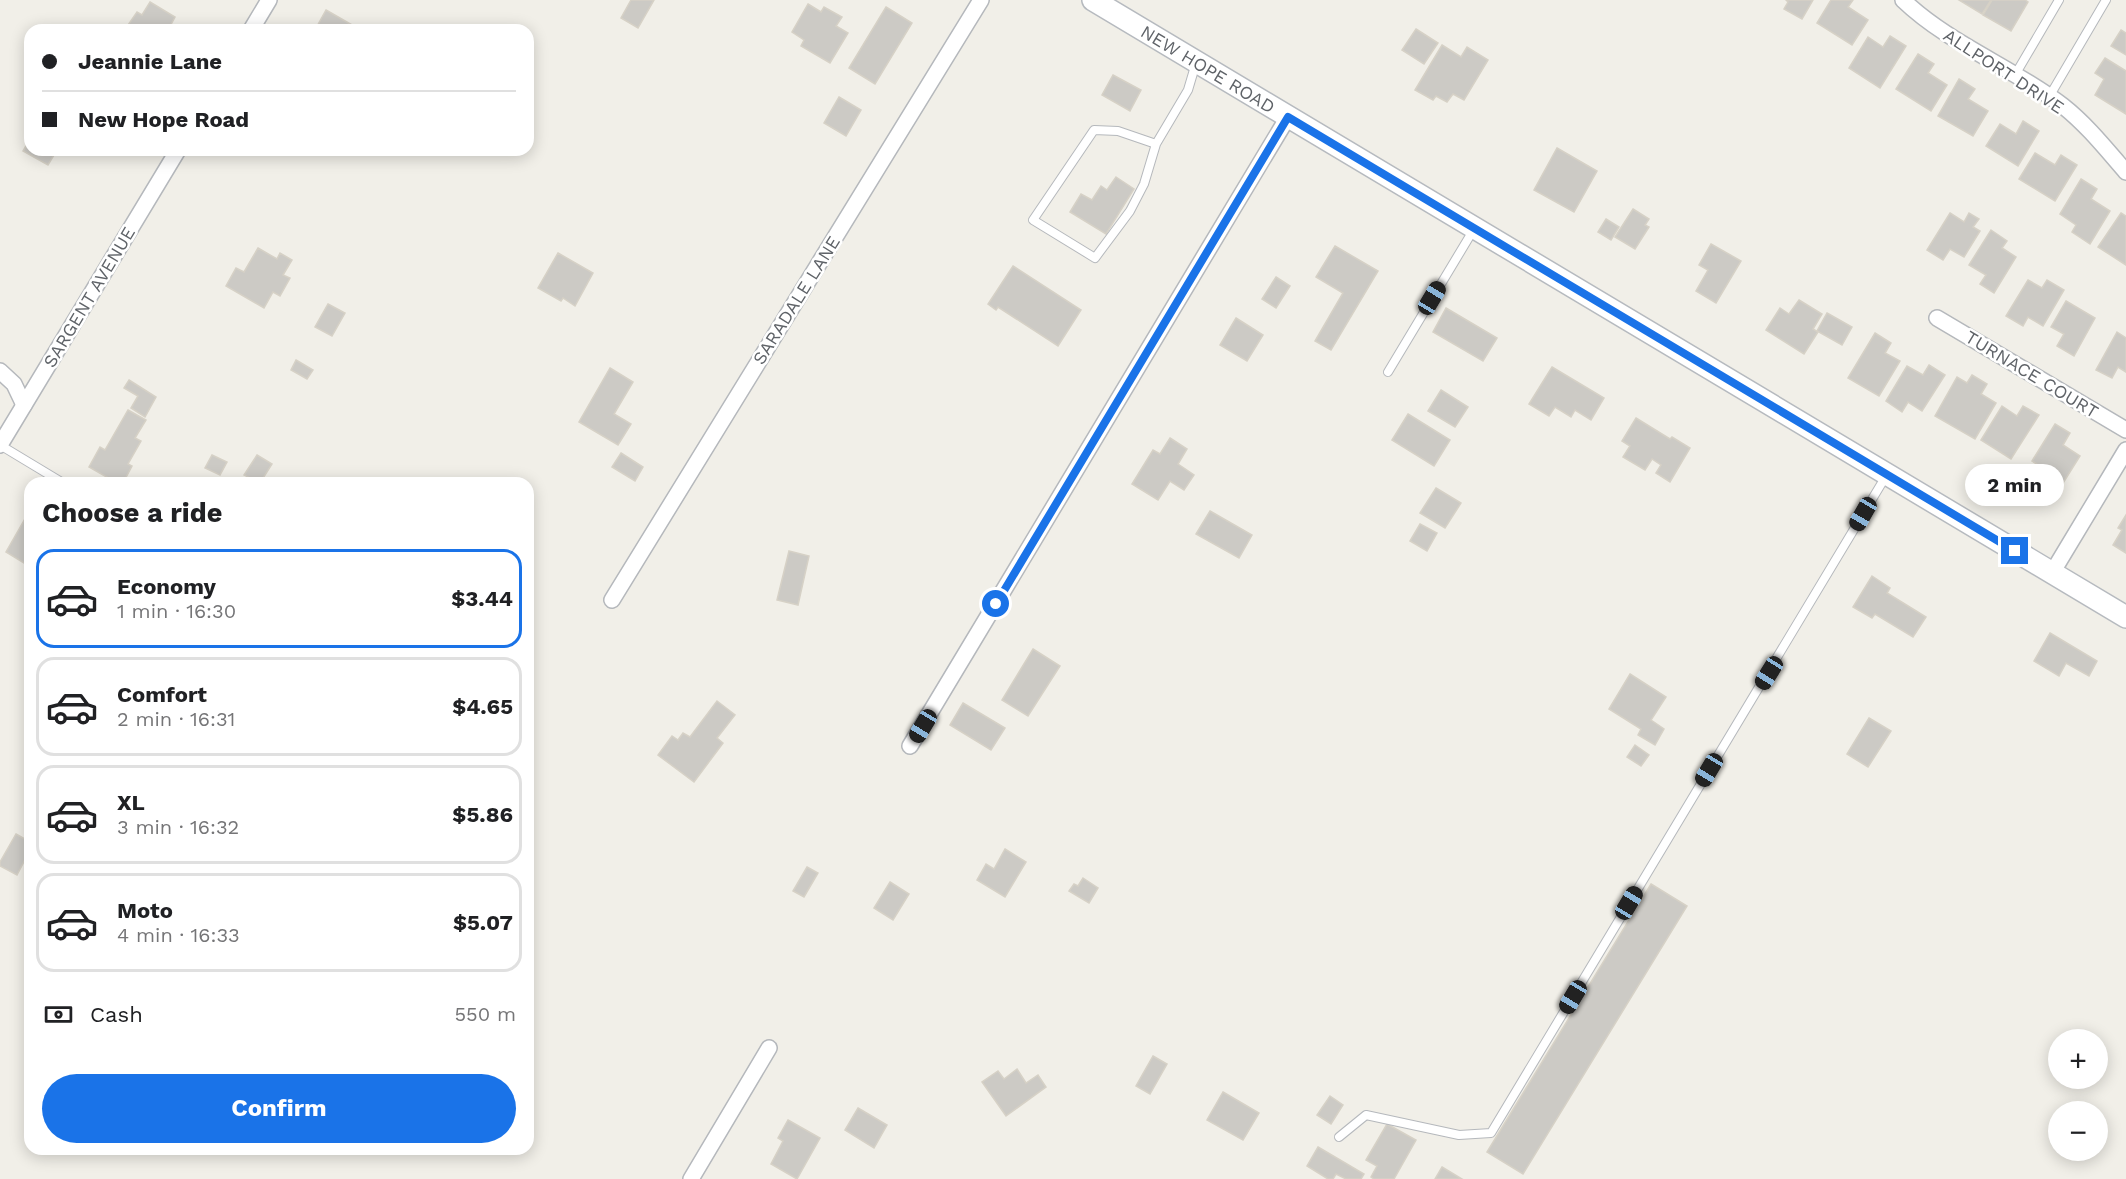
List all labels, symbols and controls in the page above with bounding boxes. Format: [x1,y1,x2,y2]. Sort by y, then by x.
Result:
street label: NEW HOPE ROAD [1137,21,1279,117]
street label: ALLPORT DRIVE [1940,24,2068,118]
text: Jeannie Lane [78,49,222,74]
text: New Hope Road [78,107,249,132]
street label: SARGENT AVENUE [39,223,139,371]
street label: SARADALE LANE [748,232,844,368]
car [1415,278,1449,318]
street label: TURNACE COURT [1962,326,2102,422]
callout: 2 min [1966,464,2064,506]
text: 2 min [1987,473,2042,497]
car [1846,494,1880,534]
text: Choose a ride [42,497,222,529]
route end [2001,537,2028,564]
icon: car [45,572,99,626]
text: Economy [117,574,216,599]
text: $3.44 [451,586,513,611]
route start [982,590,1009,617]
text: 1 min · 16:30 [117,599,236,623]
car [1752,653,1786,693]
icon: car [45,680,99,734]
text: Comfort [117,682,207,707]
text: $4.65 [452,694,513,719]
car [906,706,940,746]
text: 2 min · 16:31 [117,707,235,731]
car [1692,750,1726,790]
icon: car [45,788,99,842]
text: XL [117,790,145,815]
text: $5.86 [452,802,513,827]
text: 3 min · 16:32 [117,815,239,839]
car [1612,883,1646,923]
icon: car [45,896,99,950]
text: Moto [117,898,173,923]
text: $5.07 [453,910,513,935]
text: 4 min · 16:33 [117,923,240,947]
car [1556,977,1590,1017]
icon: cash [42,998,75,1031]
text: Cash [90,1002,143,1027]
text: 550 m [454,1002,516,1026]
map controls [2048,1029,2108,1161]
button: + [2048,1029,2108,1089]
button: Confirm [42,1074,516,1143]
button: − [2048,1101,2108,1161]

